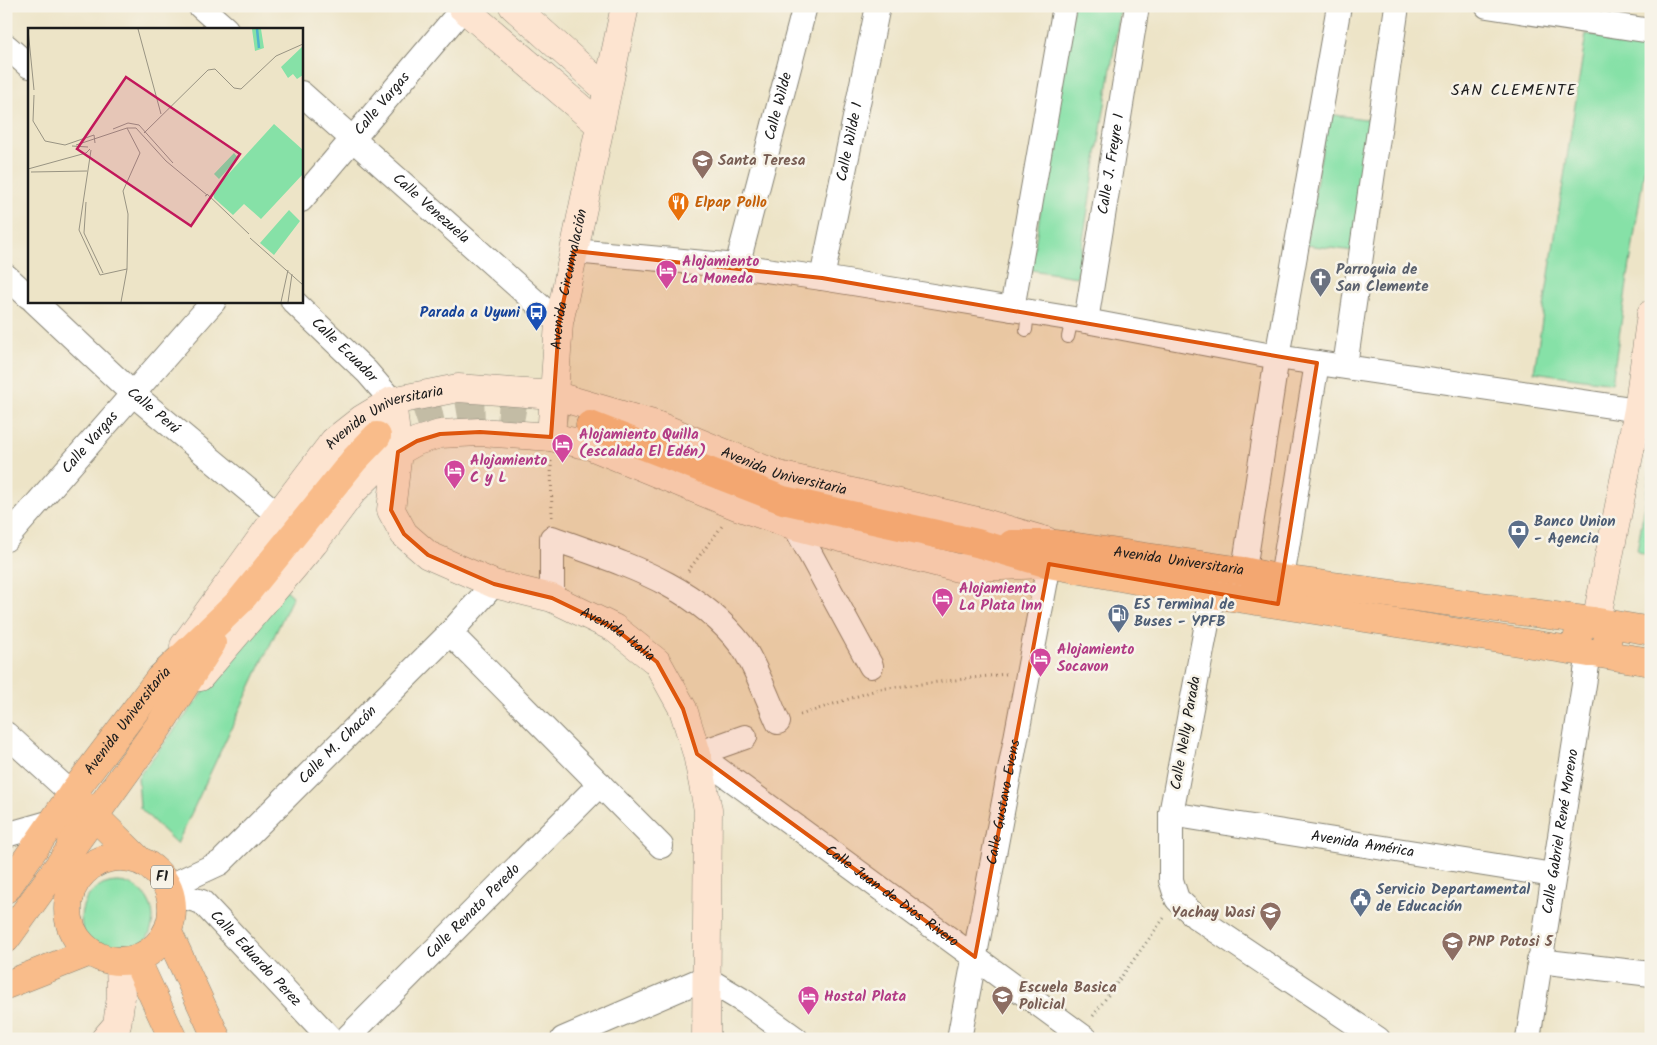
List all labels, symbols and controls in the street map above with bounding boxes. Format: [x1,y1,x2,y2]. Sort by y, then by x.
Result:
inset map [28,28,302,302]
street label: Calle Vargas [348,66,417,141]
street label: Calle Wilde [758,70,799,143]
district label: SAN CLEMENTE [1451,78,1577,103]
street label: Calle Wilde 1 [830,100,870,184]
street label: Calle J. Freyre 1 [1091,112,1131,216]
school or university icon: Santa Teresa [690,149,714,180]
place label: Santa Teresa [718,149,806,173]
street label: Calle Venezuela [387,168,475,250]
restaurant icon: Elpap Pollo [667,191,691,222]
place label: Elpap Pollo [695,191,767,215]
street label: Avenida Circunvalación [545,207,594,351]
place label: Alojamiento La Moneda [682,250,759,291]
place label: Parroquia de San Clemente [1336,258,1429,299]
hotel icon: Alojamiento La Moneda [654,259,678,290]
church icon: Parroquia de San Clemente [1308,267,1332,298]
place label: Parada a Uyuni [420,301,521,325]
bus stop icon: Parada a Uyuni [524,301,548,332]
street label: Calle Ecuador [305,312,384,389]
street label: Avenida Universitaria [319,379,445,455]
street label: Calle Perú [121,382,186,441]
street label: Calle Vargas [56,405,125,479]
place label: Alojamiento Quilla (escalada El Edén) [579,423,706,464]
hotel icon: Alojamiento Quilla (escalada El Edén) [551,432,575,463]
street label: Avenida Universitaria [717,441,849,503]
place label: Alojamiento C y L [470,449,547,490]
hotel icon: Alojamiento C y L [442,458,466,489]
place label: Banco Union - Agencia [1534,510,1616,551]
bank icon: Banco Union - Agencia [1506,519,1530,550]
street label: Avenida Universitaria [1112,540,1245,583]
place label: Alojamiento La Plata Inn [959,577,1042,618]
hotel icon: Alojamiento La Plata Inn [931,586,955,617]
place label: ES Terminal de Buses - YPFB [1134,593,1235,634]
street label: Avenida Italia [576,601,660,668]
fuel station icon: ES Terminal de Buses - YPFB [1106,602,1130,633]
place label: Alojamiento Socavon [1057,638,1134,679]
hotel icon: Alojamiento Socavon [1029,647,1053,678]
street label: Avenida Universitaria [78,661,177,780]
street label: Calle Nelly Parada [1164,674,1208,792]
street label: Calle M. Chacón [293,700,383,790]
street label: Calle Gustavo Evens [980,737,1028,867]
street label: Calle Gabriel René Moreno [1536,747,1586,916]
street label: Avenida América [1309,825,1416,865]
street label: Calle Juan de Dios Rivero [819,839,964,954]
street label: Calle Renato Peredo [420,858,526,965]
road number: F1 [151,866,173,889]
place label: Servicio Departamental de Educación [1376,878,1530,919]
public building icon: Servicio Departamental de Educación [1348,887,1372,918]
place label: Yachay Wasi [1172,901,1256,925]
school or university icon: Yachay Wasi [1259,901,1283,932]
street label: Calle Eduardo Perez [204,905,307,1013]
school or university icon: PNP Potosi 5 [1440,930,1464,961]
place label: PNP Potosi 5 [1468,930,1554,954]
place label: Escuela Basica Policial [1019,976,1117,1017]
hotel icon: Hostal Plata [796,985,820,1016]
place label: Hostal Plata [824,985,906,1009]
school or university icon: Escuela Basica Policial [991,985,1015,1016]

